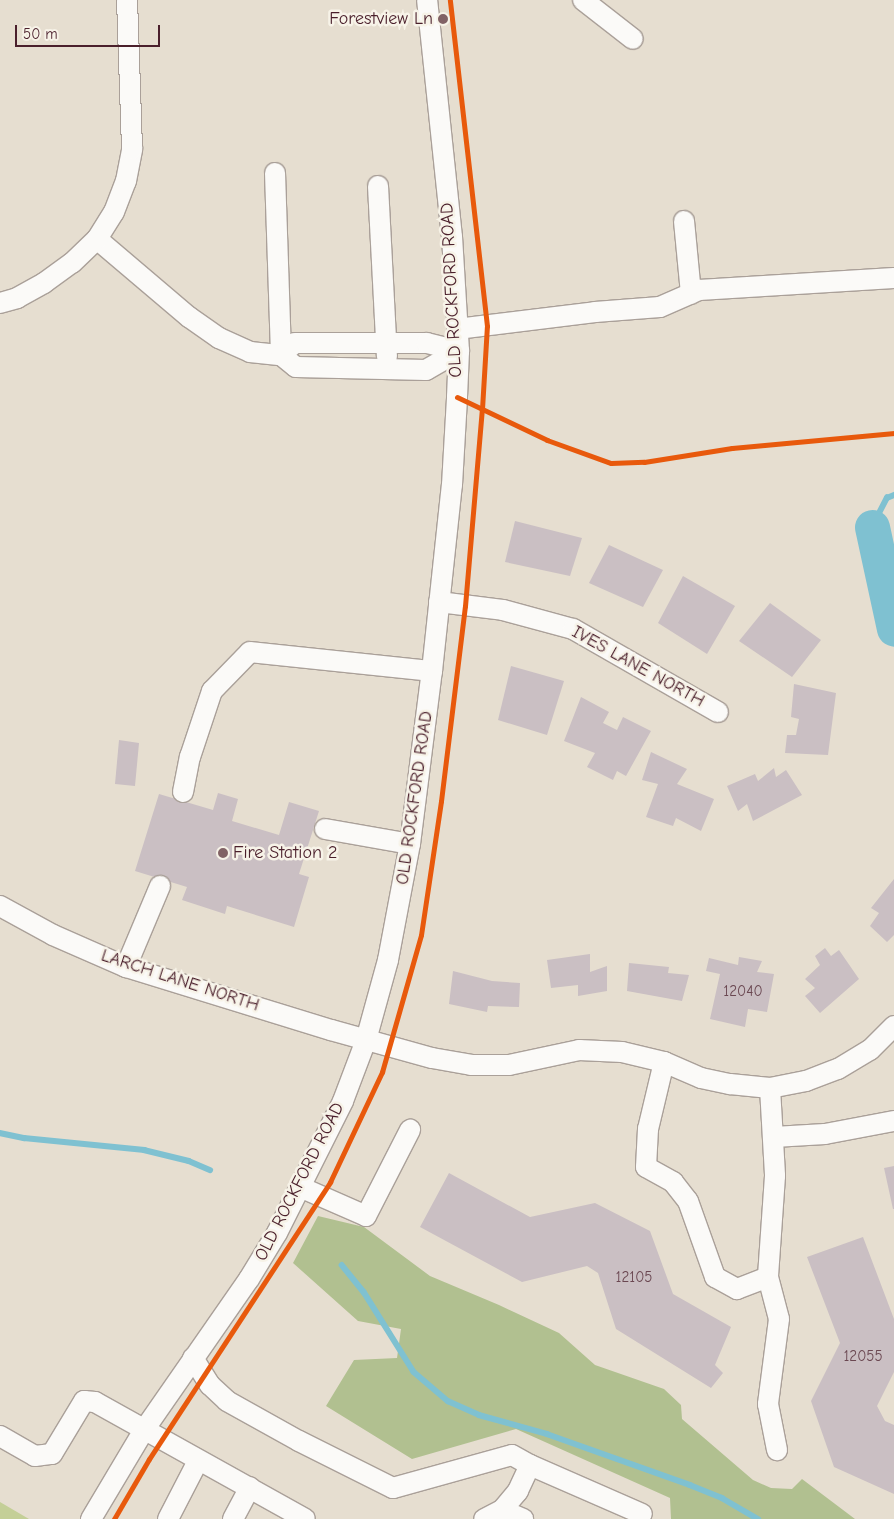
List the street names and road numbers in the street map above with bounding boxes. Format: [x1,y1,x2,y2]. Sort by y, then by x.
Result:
street label: OLD ROCKFORD ROAD [437,202,467,378]
street label: IVES LANE NORTH [568,622,708,712]
street label: OLD ROCKFORD ROAD [392,710,438,886]
street label: LARCH LANE NORTH [98,945,262,1017]
street label: OLD ROCKFORD ROAD [251,1099,349,1265]

